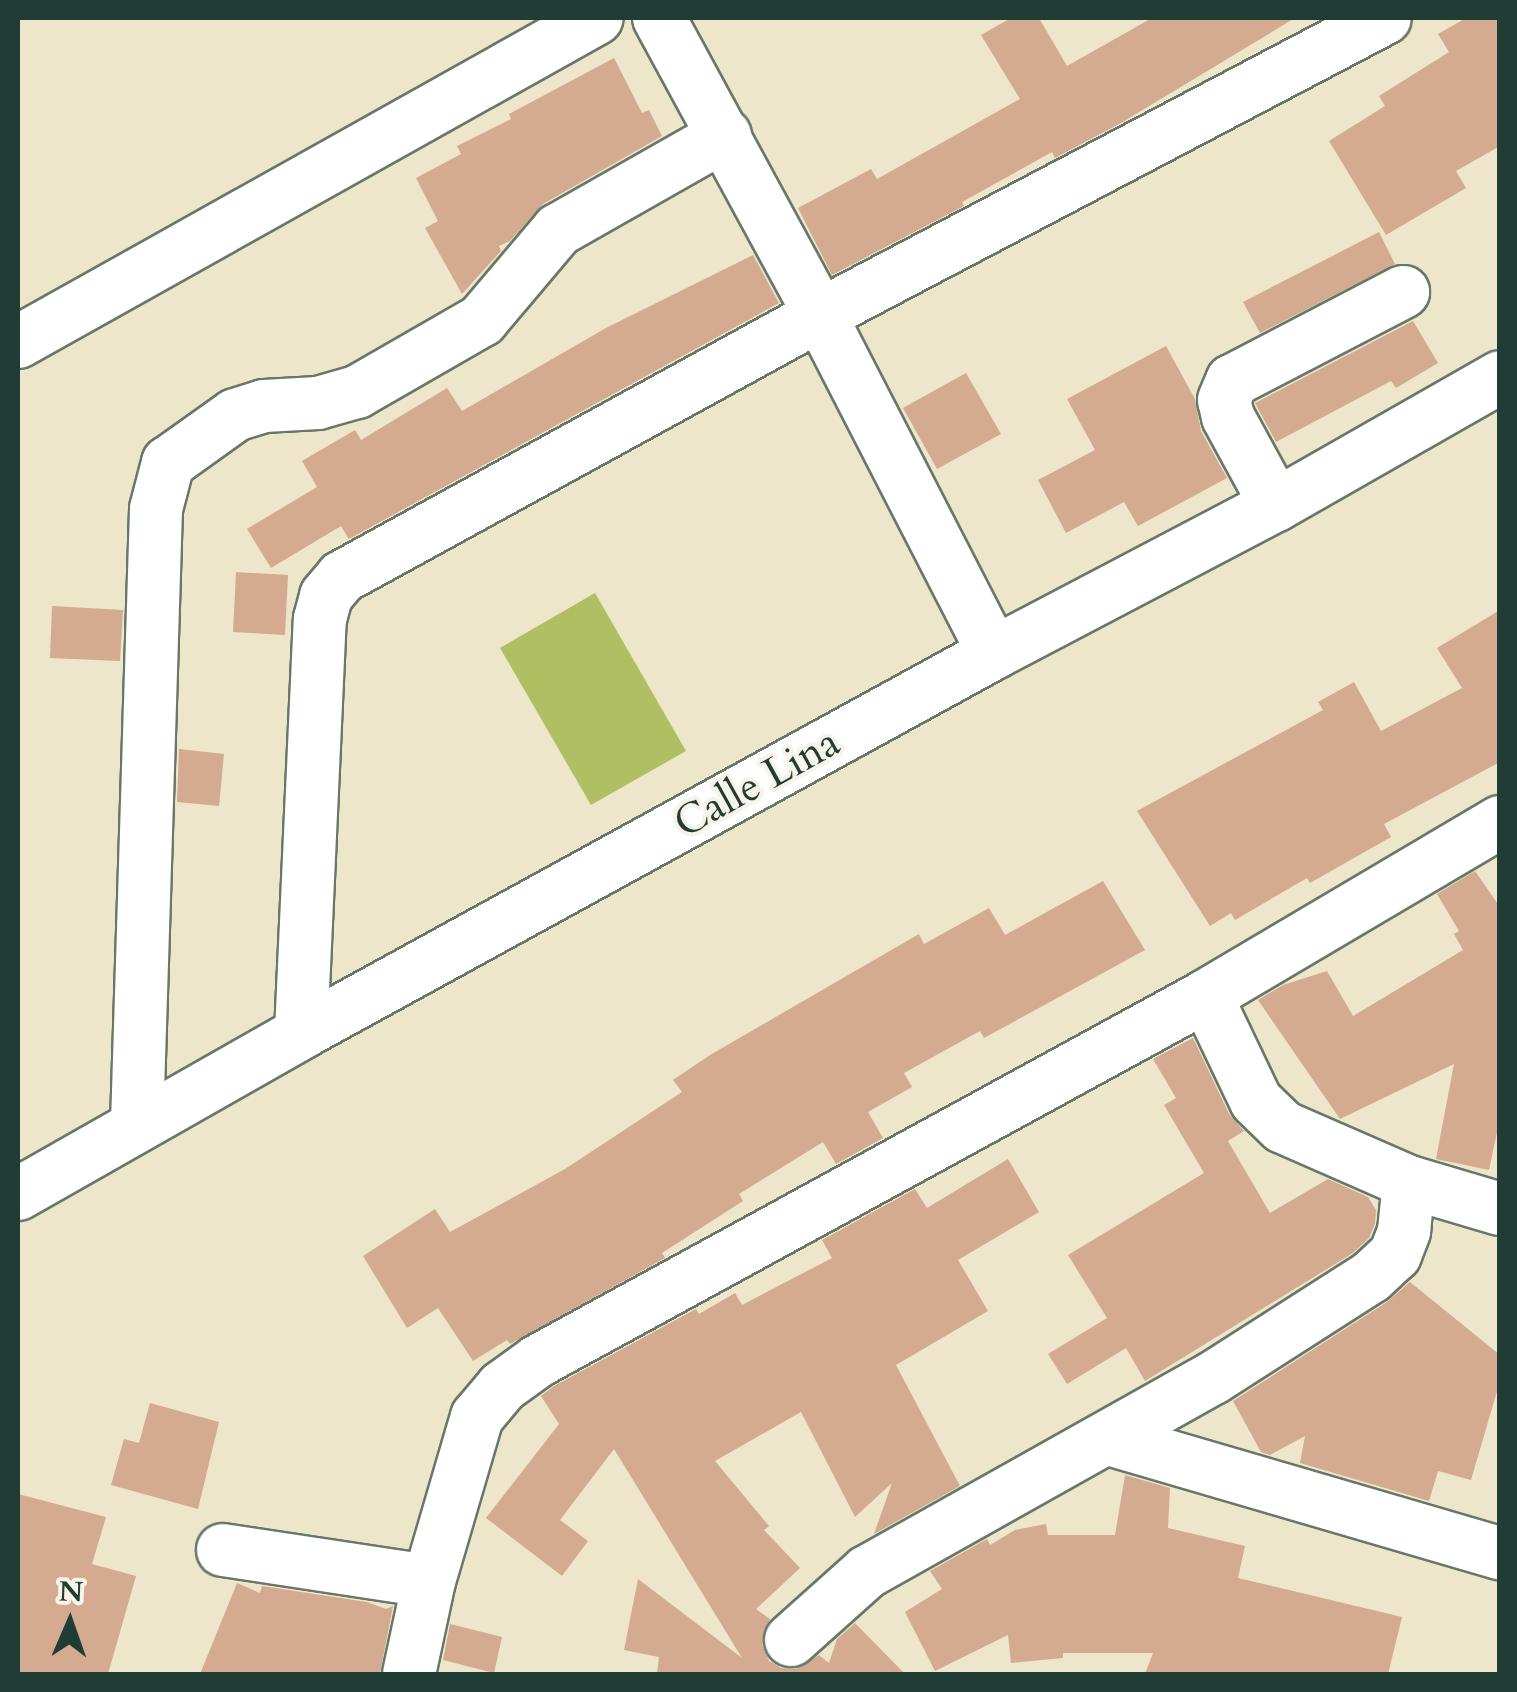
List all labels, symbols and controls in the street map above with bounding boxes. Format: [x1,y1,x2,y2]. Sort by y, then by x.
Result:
street label: Calle Lina [666,717,848,849]
north arrow [20,1572,120,1672]
text: N [58,1573,84,1611]

